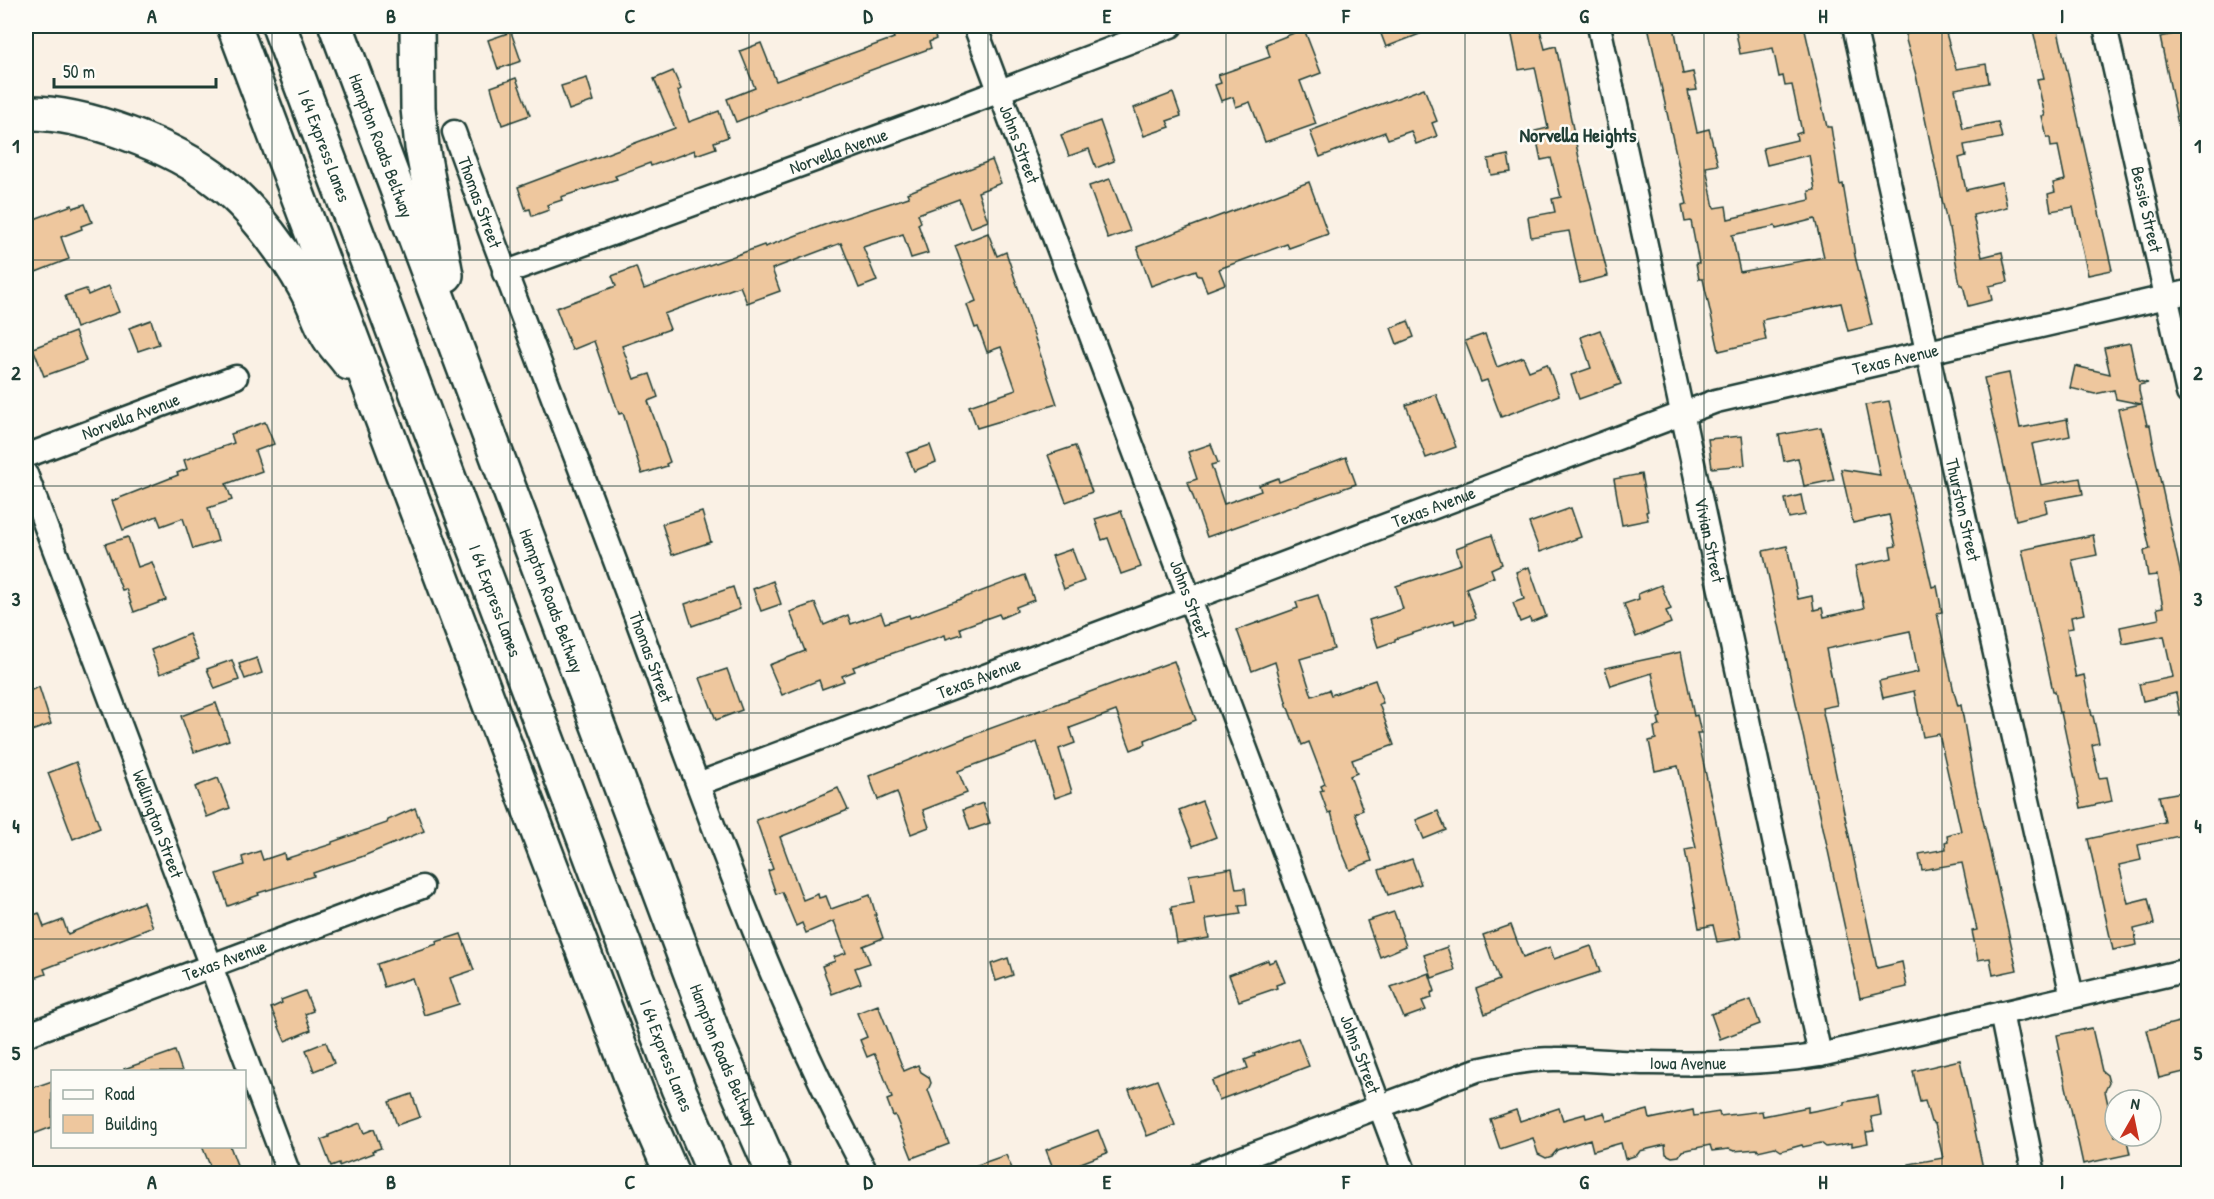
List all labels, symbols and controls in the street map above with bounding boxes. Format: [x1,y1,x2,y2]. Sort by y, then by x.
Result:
text: A [147,2,157,29]
text: B [386,2,396,29]
text: C [625,2,636,29]
text: D [863,2,873,29]
text: E [1103,2,1112,29]
text: F [1341,2,1351,29]
text: G [1579,2,1589,29]
text: H [1818,2,1828,29]
text: I [2060,2,2064,29]
scale bar [54,51,216,89]
text: 50 m [63,59,95,84]
street label: Hampton Roads Beltway [343,70,420,222]
street label: I 64 Express Lanes [292,86,357,206]
street label: Johns Street [993,101,1046,188]
street label: Norvella Avenue [786,121,891,180]
district label: Norvella Heights [1519,121,1637,149]
text: 1 [12,132,20,159]
text: 1 [2194,132,2202,159]
street label: Thomas Street [452,153,509,252]
street label: Bessie Street [2125,164,2169,255]
street label: Texas Avenue [1850,337,1941,381]
text: 2 [11,359,21,386]
text: 2 [2193,359,2203,386]
street label: Norvella Avenue [78,386,183,446]
street label: Thurston Street [1940,456,1987,564]
street label: Texas Avenue [1388,480,1479,534]
street label: Vivian Street [1689,495,1731,586]
street label: Hampton Roads Beltway [513,525,590,677]
street label: I 64 Express Lanes [463,541,528,660]
street label: Johns Street [1164,556,1217,643]
text: 3 [12,585,21,612]
text: 3 [2194,585,2203,612]
street label: Thomas Street [623,608,680,707]
street label: Texas Avenue [933,651,1024,705]
street label: Wellington Street [126,766,190,882]
text: 4 [12,812,20,839]
text: 4 [2194,812,2202,839]
street label: Texas Avenue [179,933,270,987]
street label: Hampton Roads Beltway [684,980,765,1131]
street label: I 64 Express Lanes [634,996,700,1115]
street label: Johns Street [1334,1011,1387,1098]
text: 5 [12,1039,21,1066]
text: 5 [2194,1039,2203,1066]
street label: Iowa Avenue [1650,1050,1727,1075]
legend [51,1070,246,1148]
text: Road [105,1081,135,1106]
north arrow [2103,1088,2163,1148]
text: N [2129,1092,2142,1115]
text: Building [105,1111,157,1136]
text: A [147,1168,157,1195]
text: B [386,1168,396,1195]
text: C [625,1168,636,1195]
text: D [863,1168,873,1195]
text: E [1103,1168,1112,1195]
text: F [1341,1168,1351,1195]
text: G [1579,1168,1589,1195]
text: H [1818,1168,1828,1195]
text: I [2060,1168,2064,1195]

